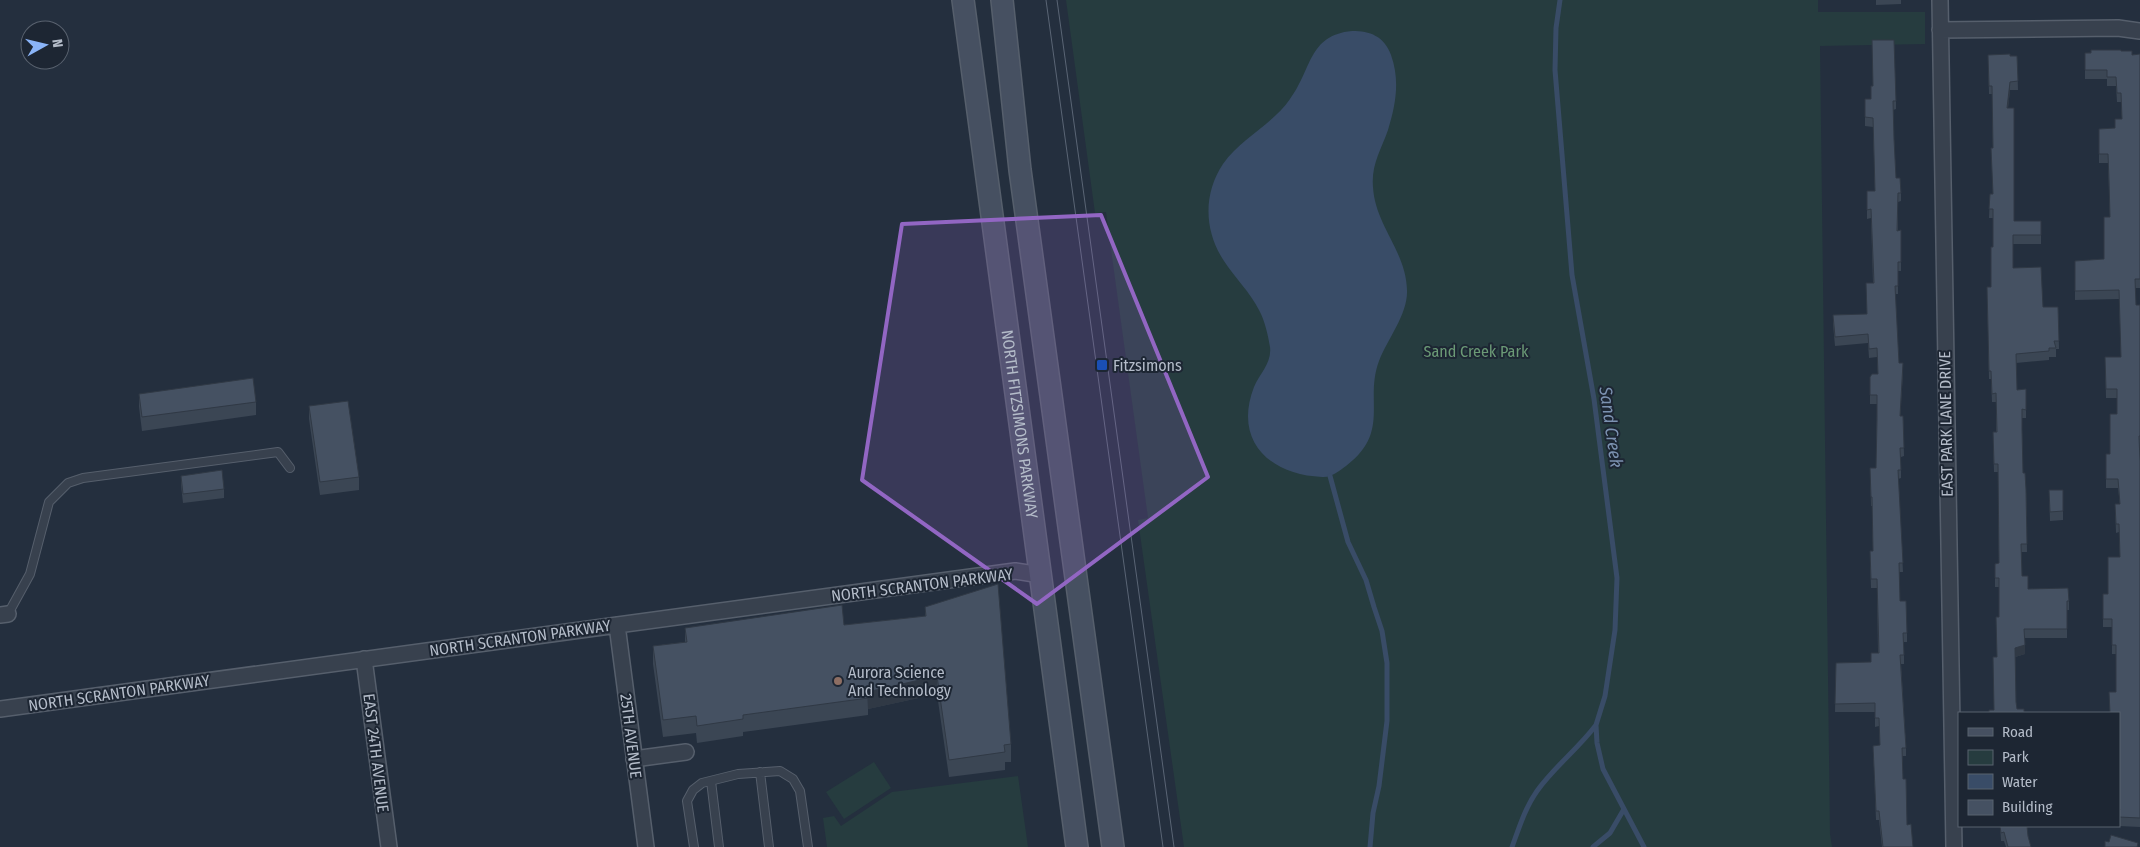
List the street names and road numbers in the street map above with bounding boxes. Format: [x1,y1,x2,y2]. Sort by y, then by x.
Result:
street label: NORTH FITZSIMONS PARKWAY [998,329,1042,520]
street label: EAST PARK LANE DRIVE [1935,351,1957,497]
street label: NORTH SCRANTON PARKWAY [830,564,1014,606]
street label: NORTH SCRANTON PARKWAY [428,616,612,660]
street label: NORTH SCRANTON PARKWAY [27,671,211,715]
street label: EAST 24TH AVENUE [359,692,393,814]
street label: 25TH AVENUE [616,693,646,779]

